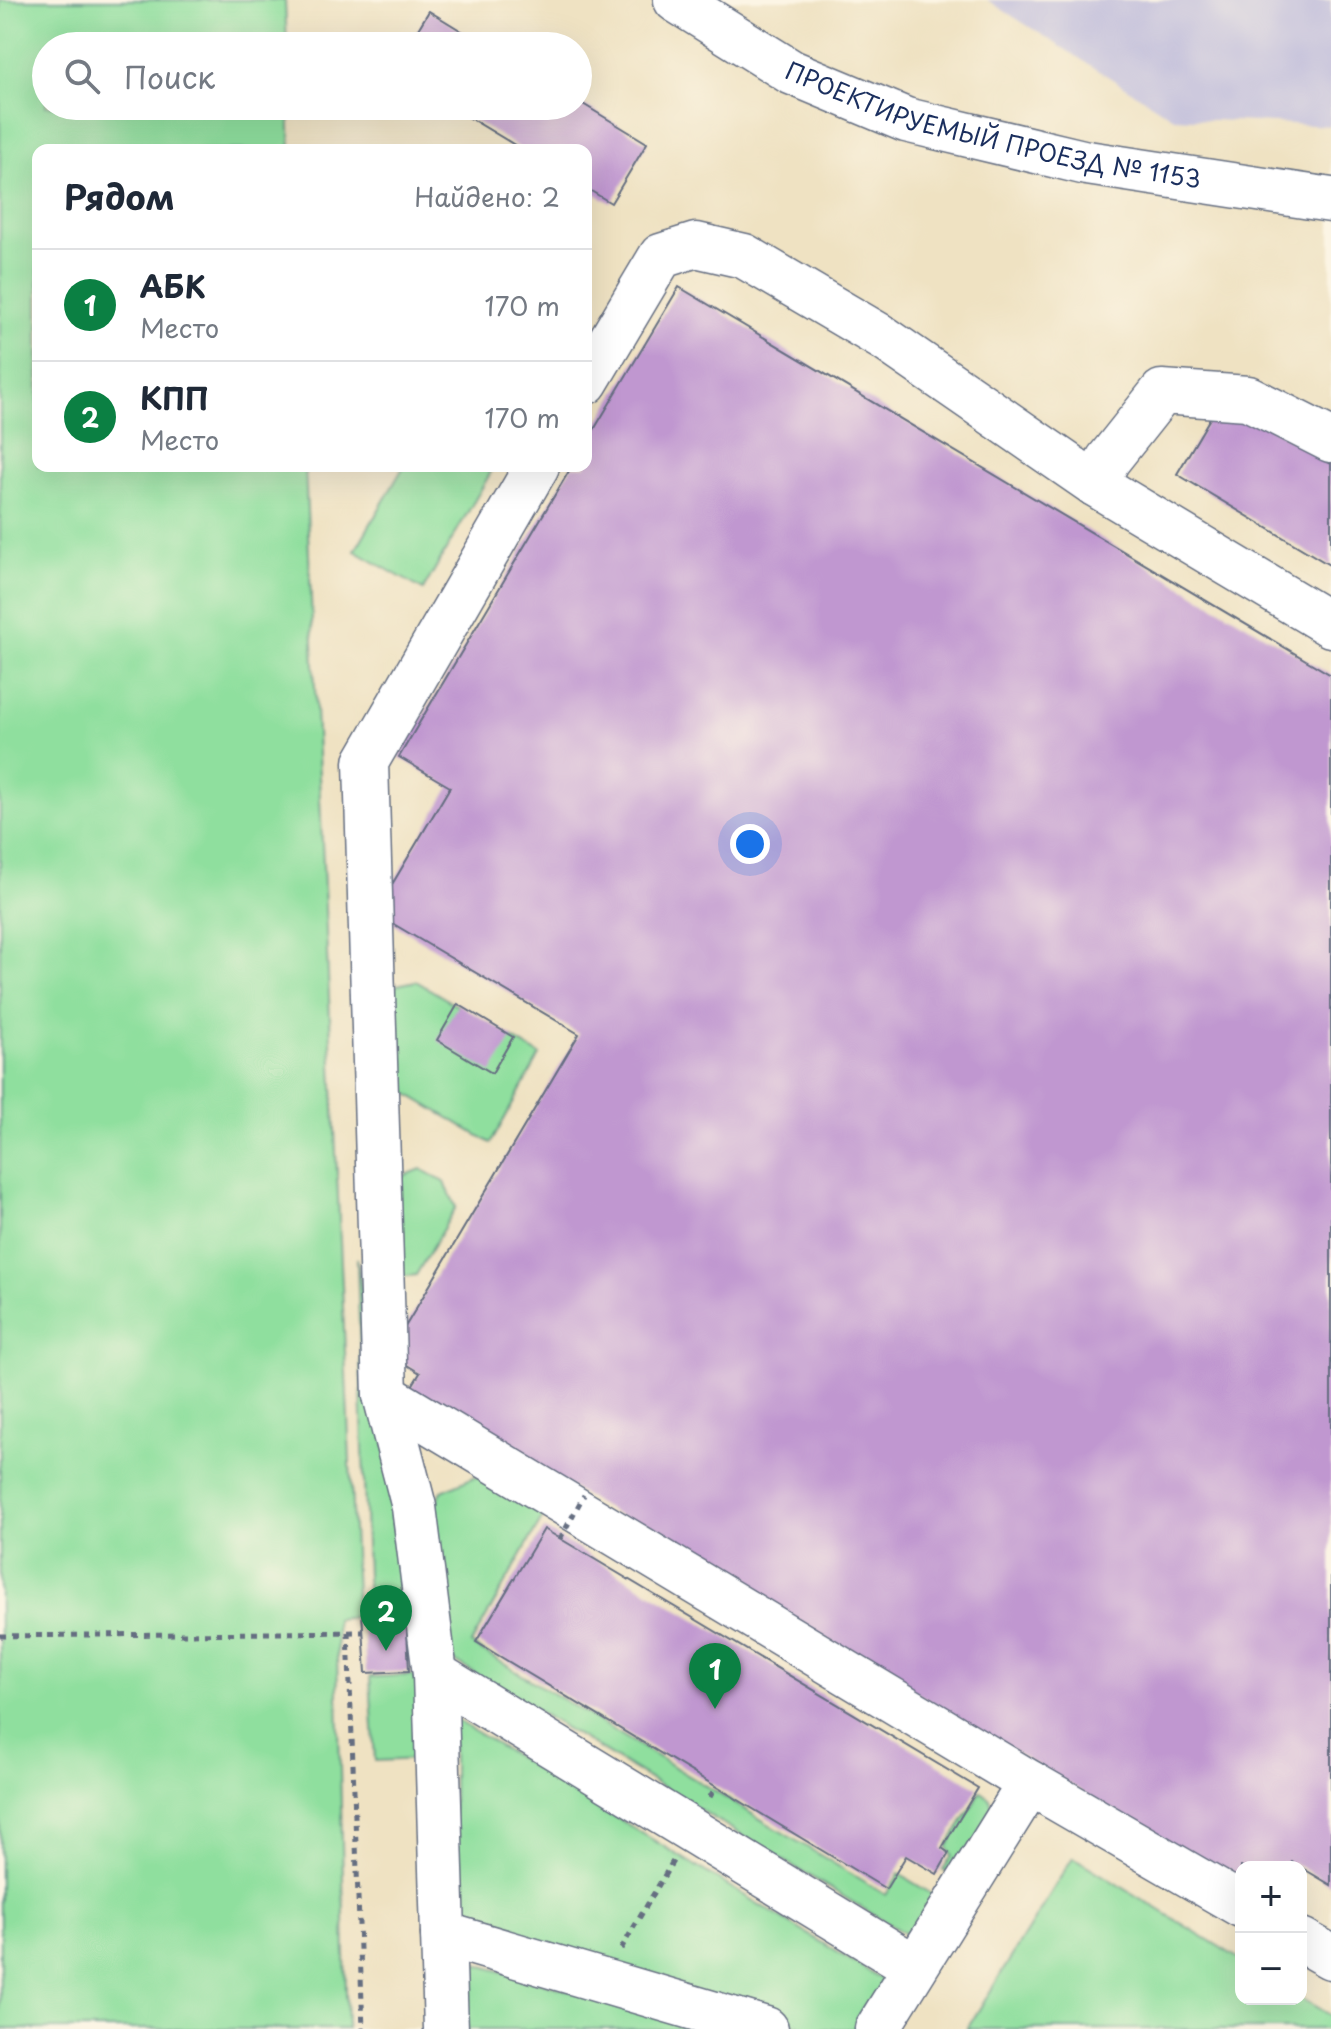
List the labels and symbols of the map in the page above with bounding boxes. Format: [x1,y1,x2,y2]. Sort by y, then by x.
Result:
street label: ПРОЕКТИРУЕМЫЙ ПРОЕЗД № 1153 [780,52,1204,196]
your location [730,824,770,864]
pin: 2 [360,1585,412,1651]
pin: 1 [689,1643,741,1709]

